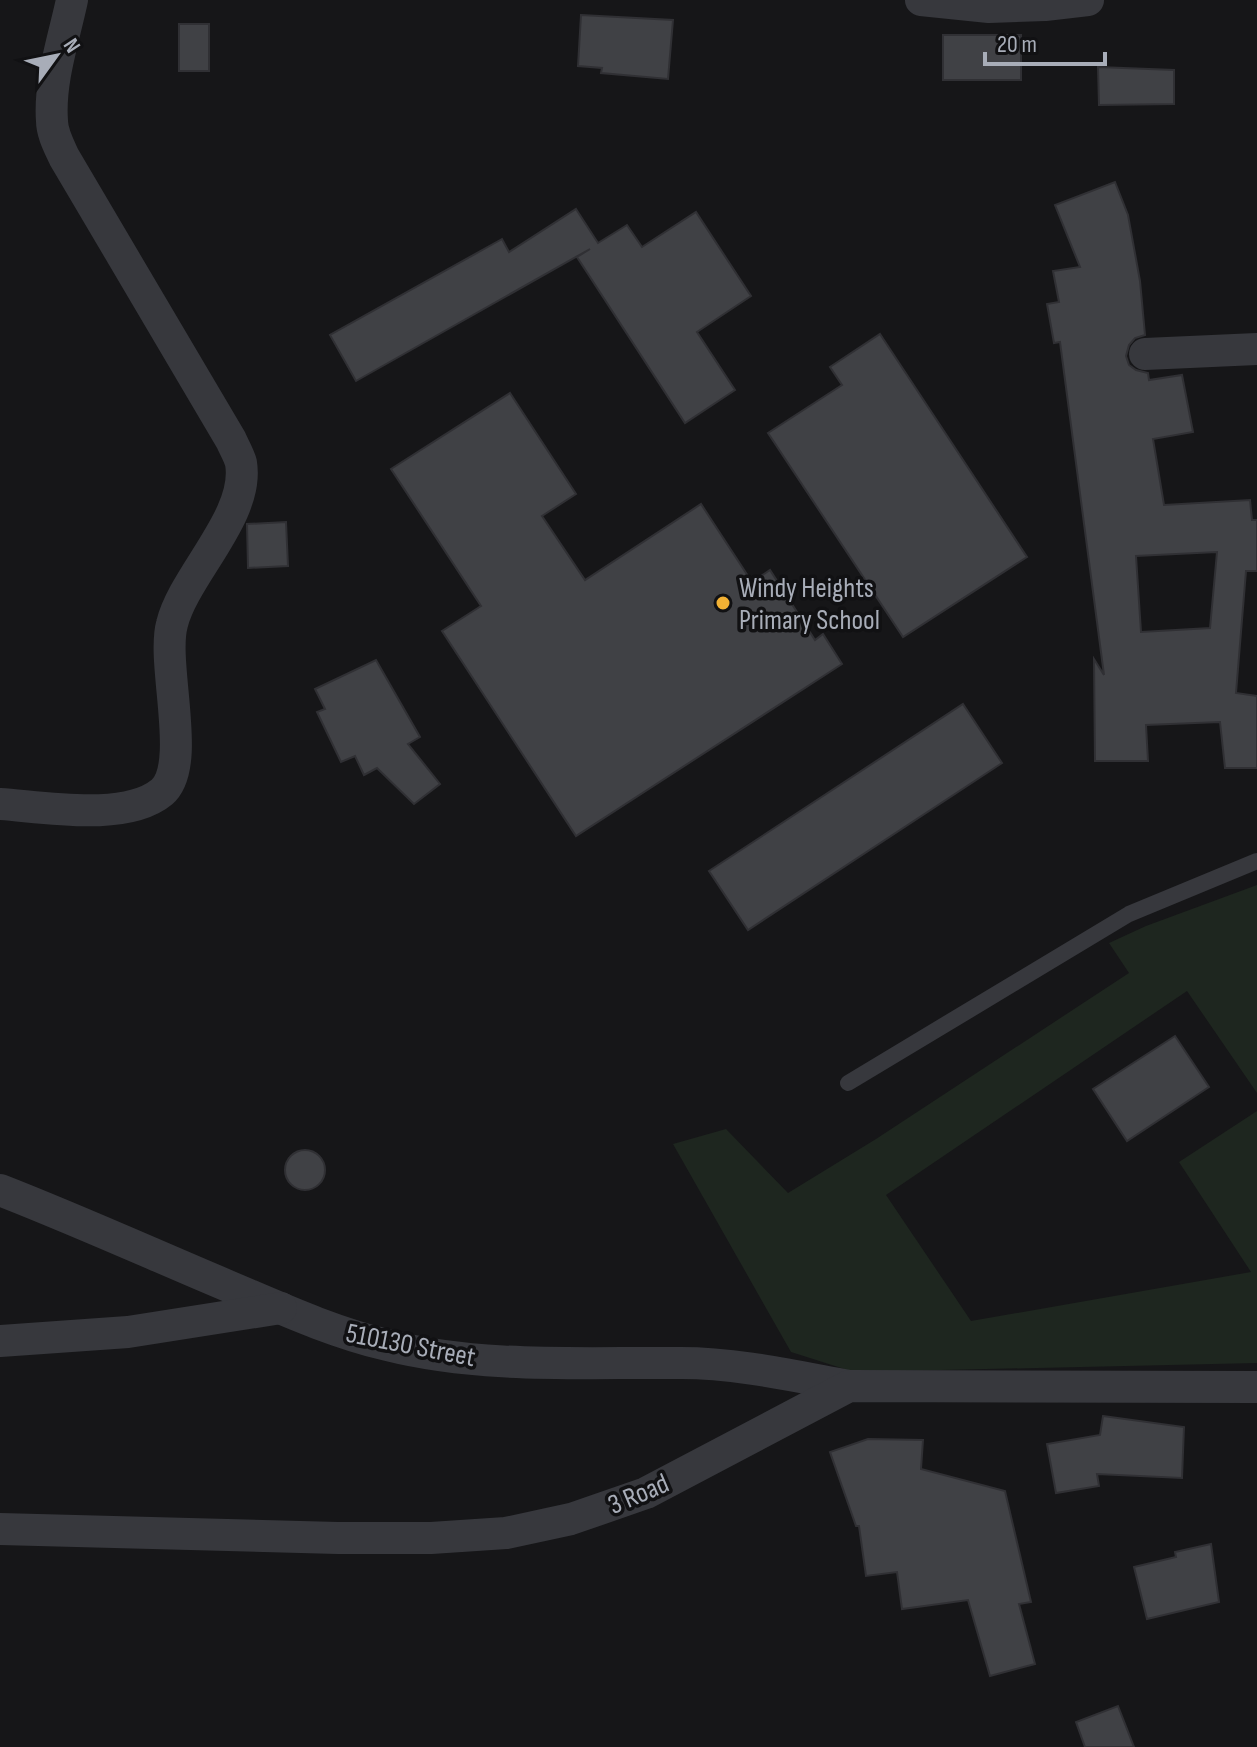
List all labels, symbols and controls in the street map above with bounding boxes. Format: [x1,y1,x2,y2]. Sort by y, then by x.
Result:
north arrow [16,16,96,96]
scale bar [985,16,1105,66]
text: 20 m [997,30,1037,59]
text: N [57,34,86,58]
place label: Windy Heights Primary School [739,572,880,637]
marker: Windy Heights Primary School [714,594,732,612]
street label: 510130 Street [343,1317,478,1374]
street label: 3 Road [603,1467,674,1522]

